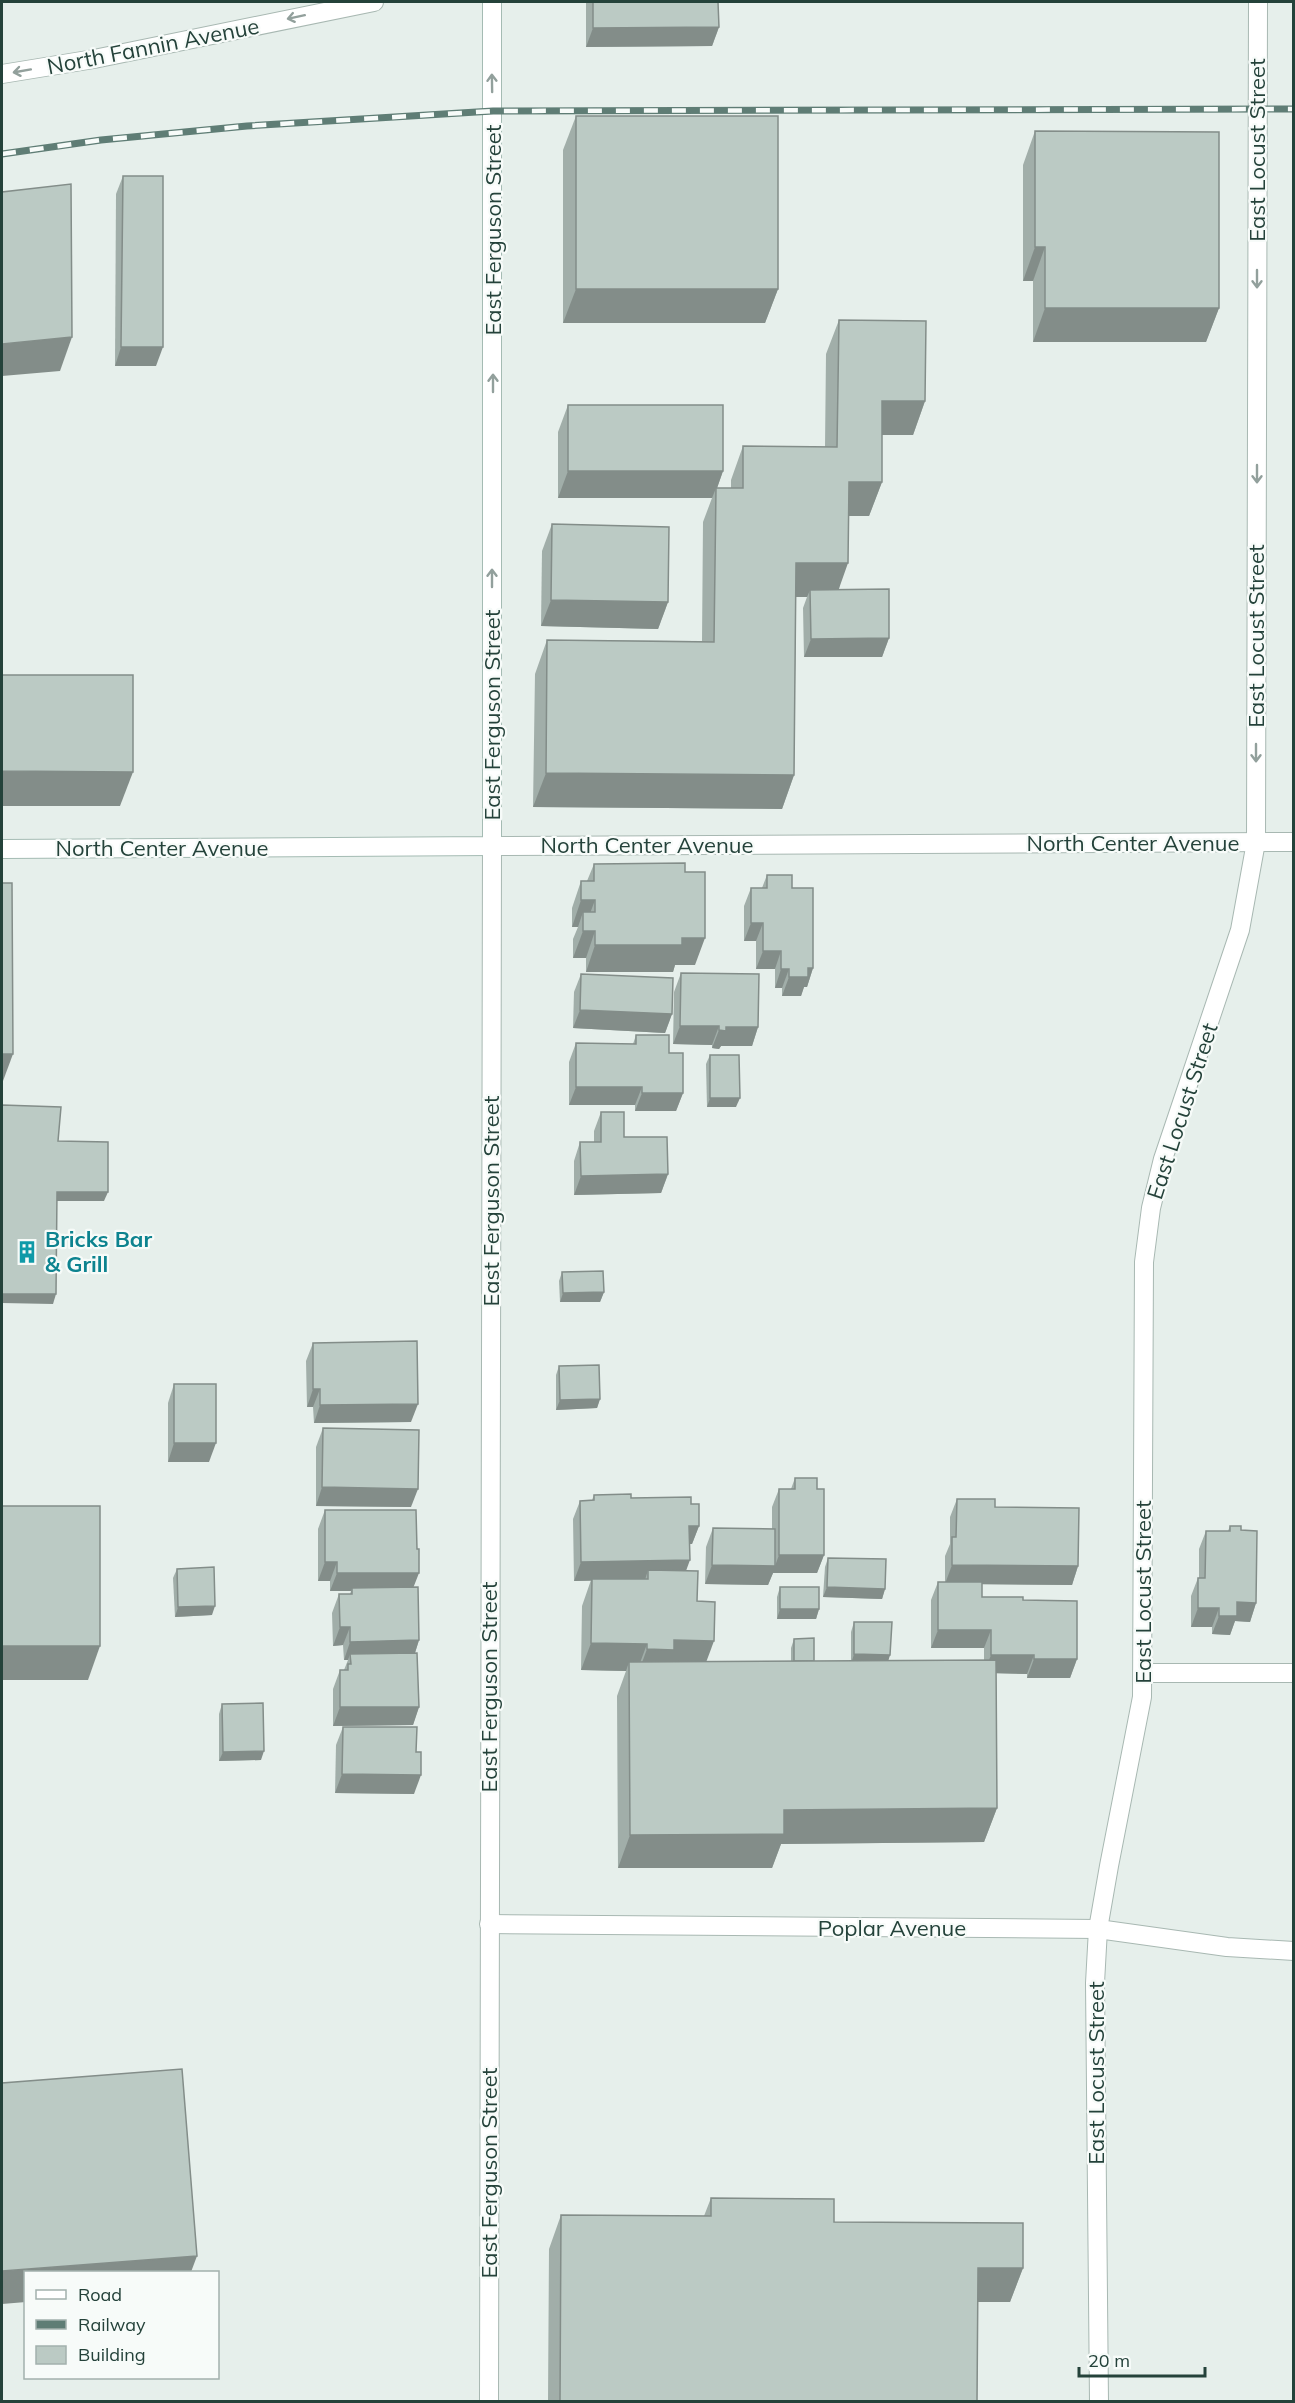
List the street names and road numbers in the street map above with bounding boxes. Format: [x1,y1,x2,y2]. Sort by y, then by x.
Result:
street label: North Fannin Avenue [45,12,261,80]
street label: East Locust Street [1243,58,1271,242]
street label: East Ferguson Street [479,124,507,335]
street label: East Locust Street [1242,544,1270,728]
street label: East Ferguson Street [478,609,506,820]
street label: North Center Avenue [1027,829,1239,857]
street label: North Center Avenue [541,831,753,859]
street label: North Center Avenue [56,834,268,862]
street label: East Locust Street [1140,1019,1224,1203]
street label: East Ferguson Street [477,1095,505,1306]
street label: East Locust Street [1129,1500,1157,1684]
street label: East Ferguson Street [475,1581,503,1792]
street label: Poplar Avenue [818,1914,966,1942]
street label: East Locust Street [1082,1981,1110,2165]
street label: East Ferguson Street [475,2067,503,2278]

